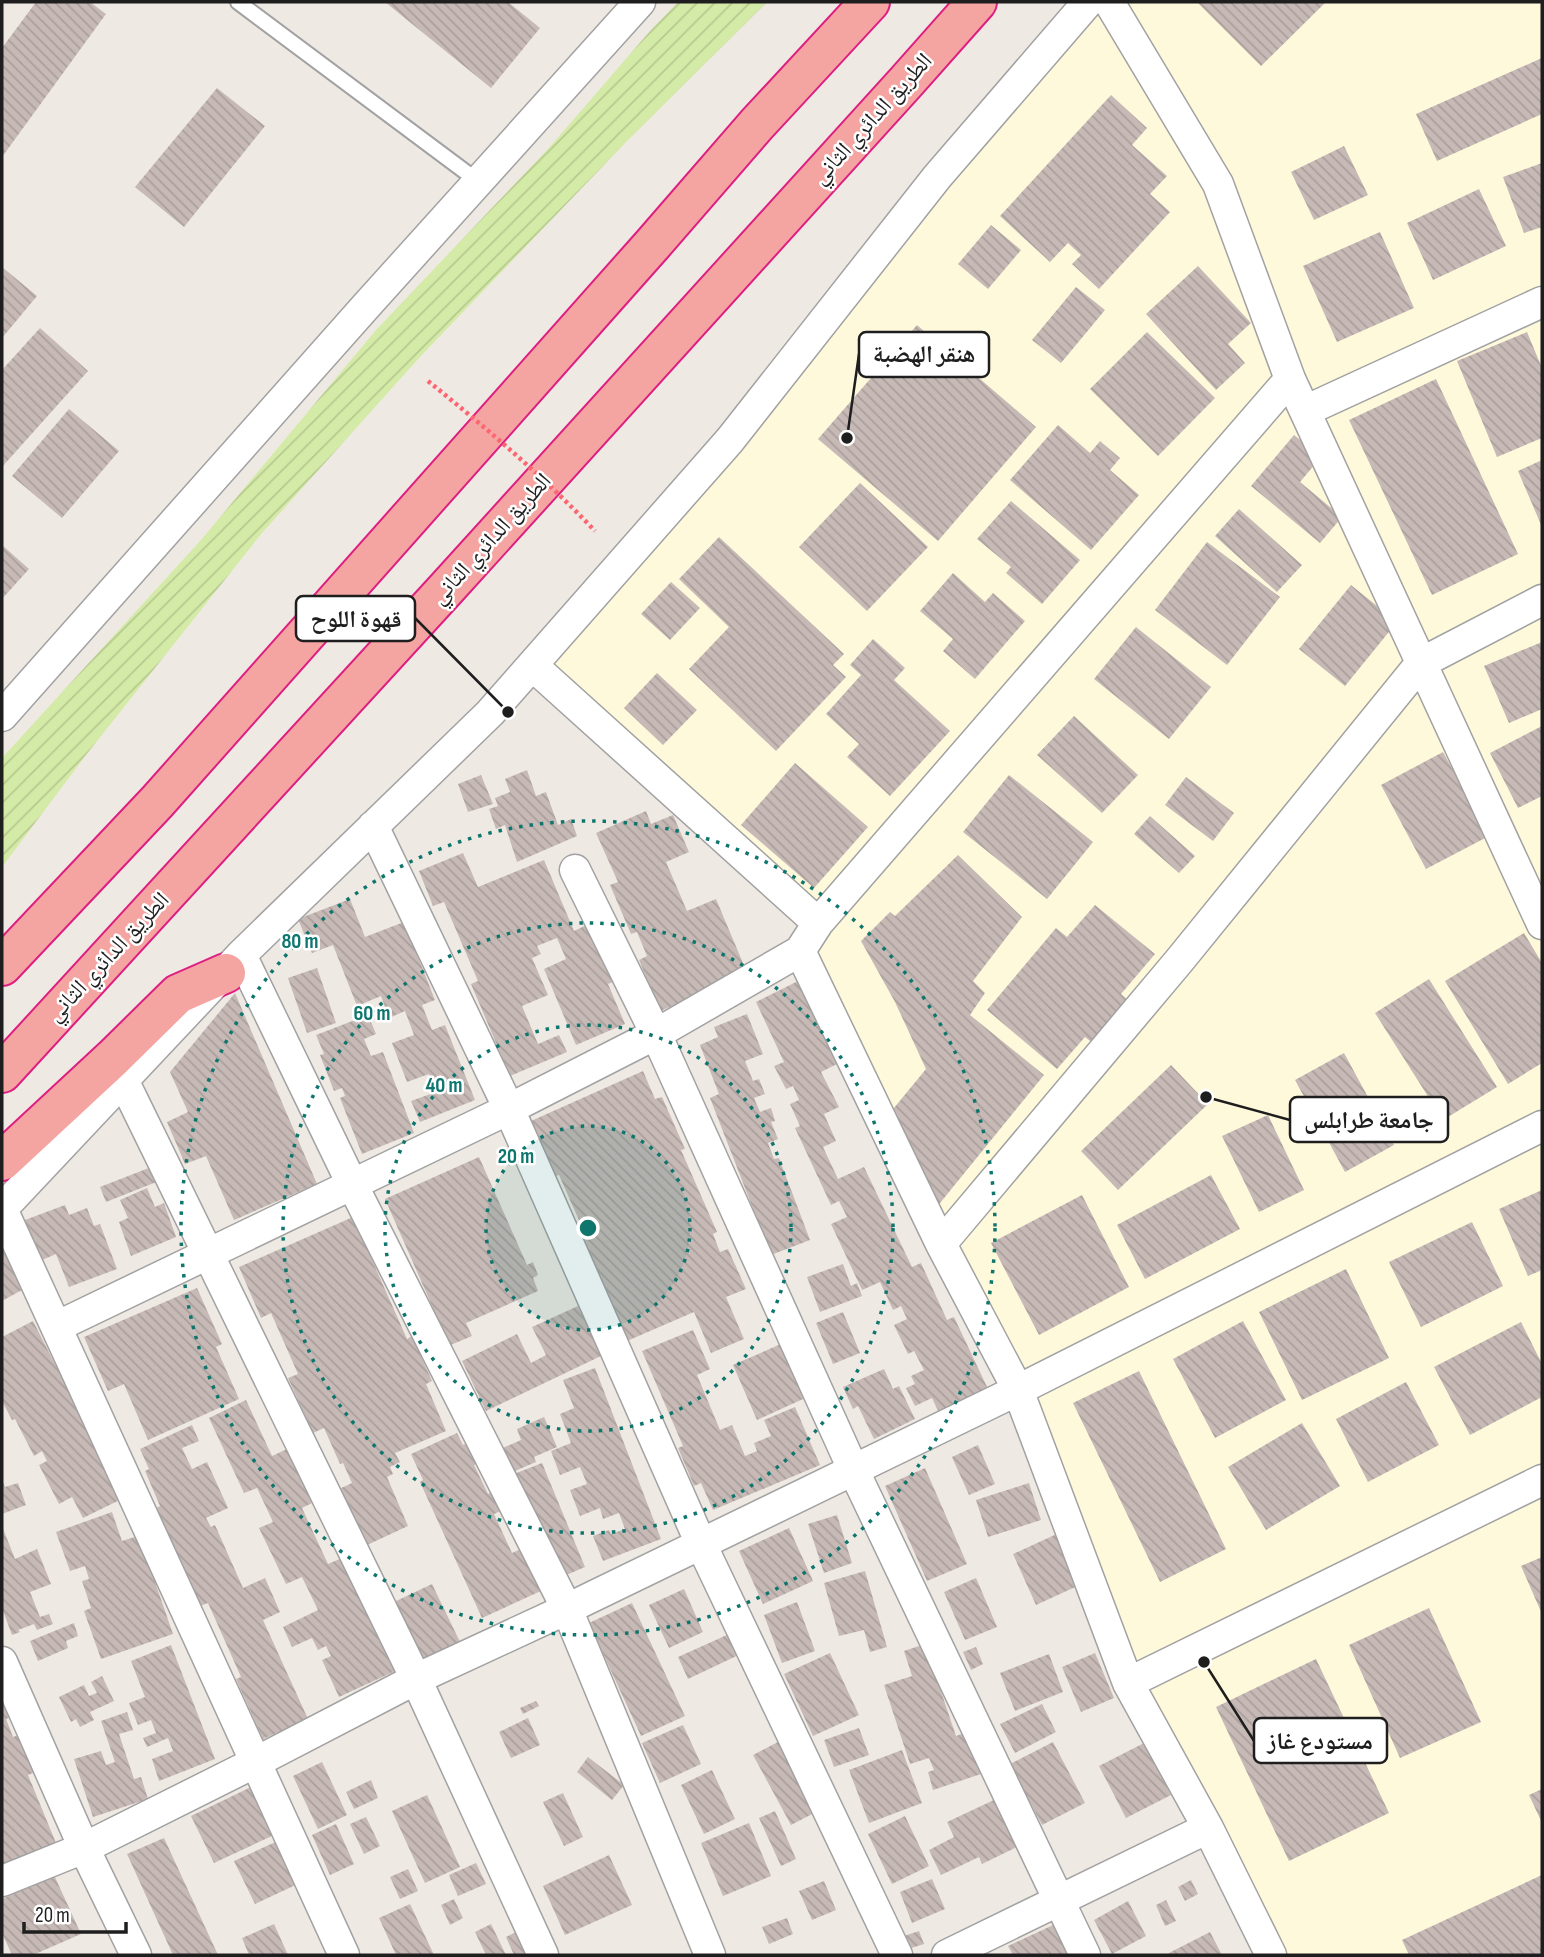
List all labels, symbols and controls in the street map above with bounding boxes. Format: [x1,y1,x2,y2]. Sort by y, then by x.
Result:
street label: الطريق الدائري الثاني [806,47,941,193]
callout: هنقر الهضبة [859,332,989,377]
text: هنقر الهضبة [873,340,975,369]
street label: الطريق الدائري الثاني [425,467,560,613]
callout: قهوة اللوح [296,596,415,641]
text: قهوة اللوح [311,605,401,634]
street label: الطريق الدائري الثاني [41,886,178,1030]
text: 80 m [281,929,319,954]
text: 60 m [353,1001,391,1026]
text: 40 m [426,1073,462,1098]
callout: جامعة طرابلس [1290,1097,1448,1142]
text: جامعة طرابلس [1304,1106,1434,1135]
text: 20 m [498,1144,534,1169]
centre of rings [576,1216,600,1240]
callout: مستودع غاز [1254,1718,1387,1763]
text: مستودع غاز [1266,1727,1373,1756]
scale bar [24,1890,126,1934]
text: 20 m [35,1903,70,1928]

